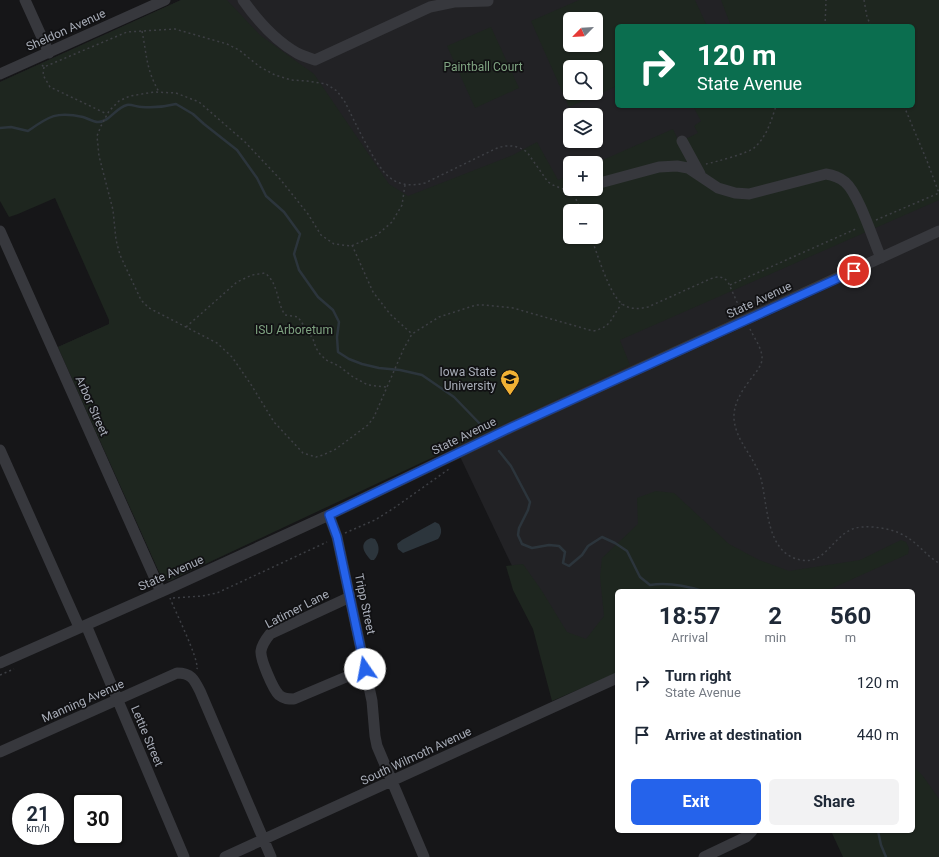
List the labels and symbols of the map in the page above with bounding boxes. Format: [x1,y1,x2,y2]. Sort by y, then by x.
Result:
street label: Sheldon Avenue [24,6,108,54]
north arrow [563,12,603,52]
park label: Paintball Court [443,60,523,74]
pin [837,254,871,288]
street label: State Avenue [724,279,794,321]
park label: ISU Arboretum [255,323,333,337]
place label: Iowa State University [440,365,496,393]
school or university icon: Iowa State University [499,368,521,396]
street label: Arbor Street [73,374,111,438]
street label: State Avenue [429,414,499,458]
street label: State Avenue [136,552,206,594]
street label: Tripp Street [352,572,378,636]
street label: Latimer Lane [263,587,331,631]
position arrow [344,648,386,690]
street label: Manning Avenue [40,677,126,725]
street label: Lettie Street [128,704,166,769]
street label: South Wilmoth Avenue [358,724,474,788]
speed limit sign: 30 [72,793,124,845]

